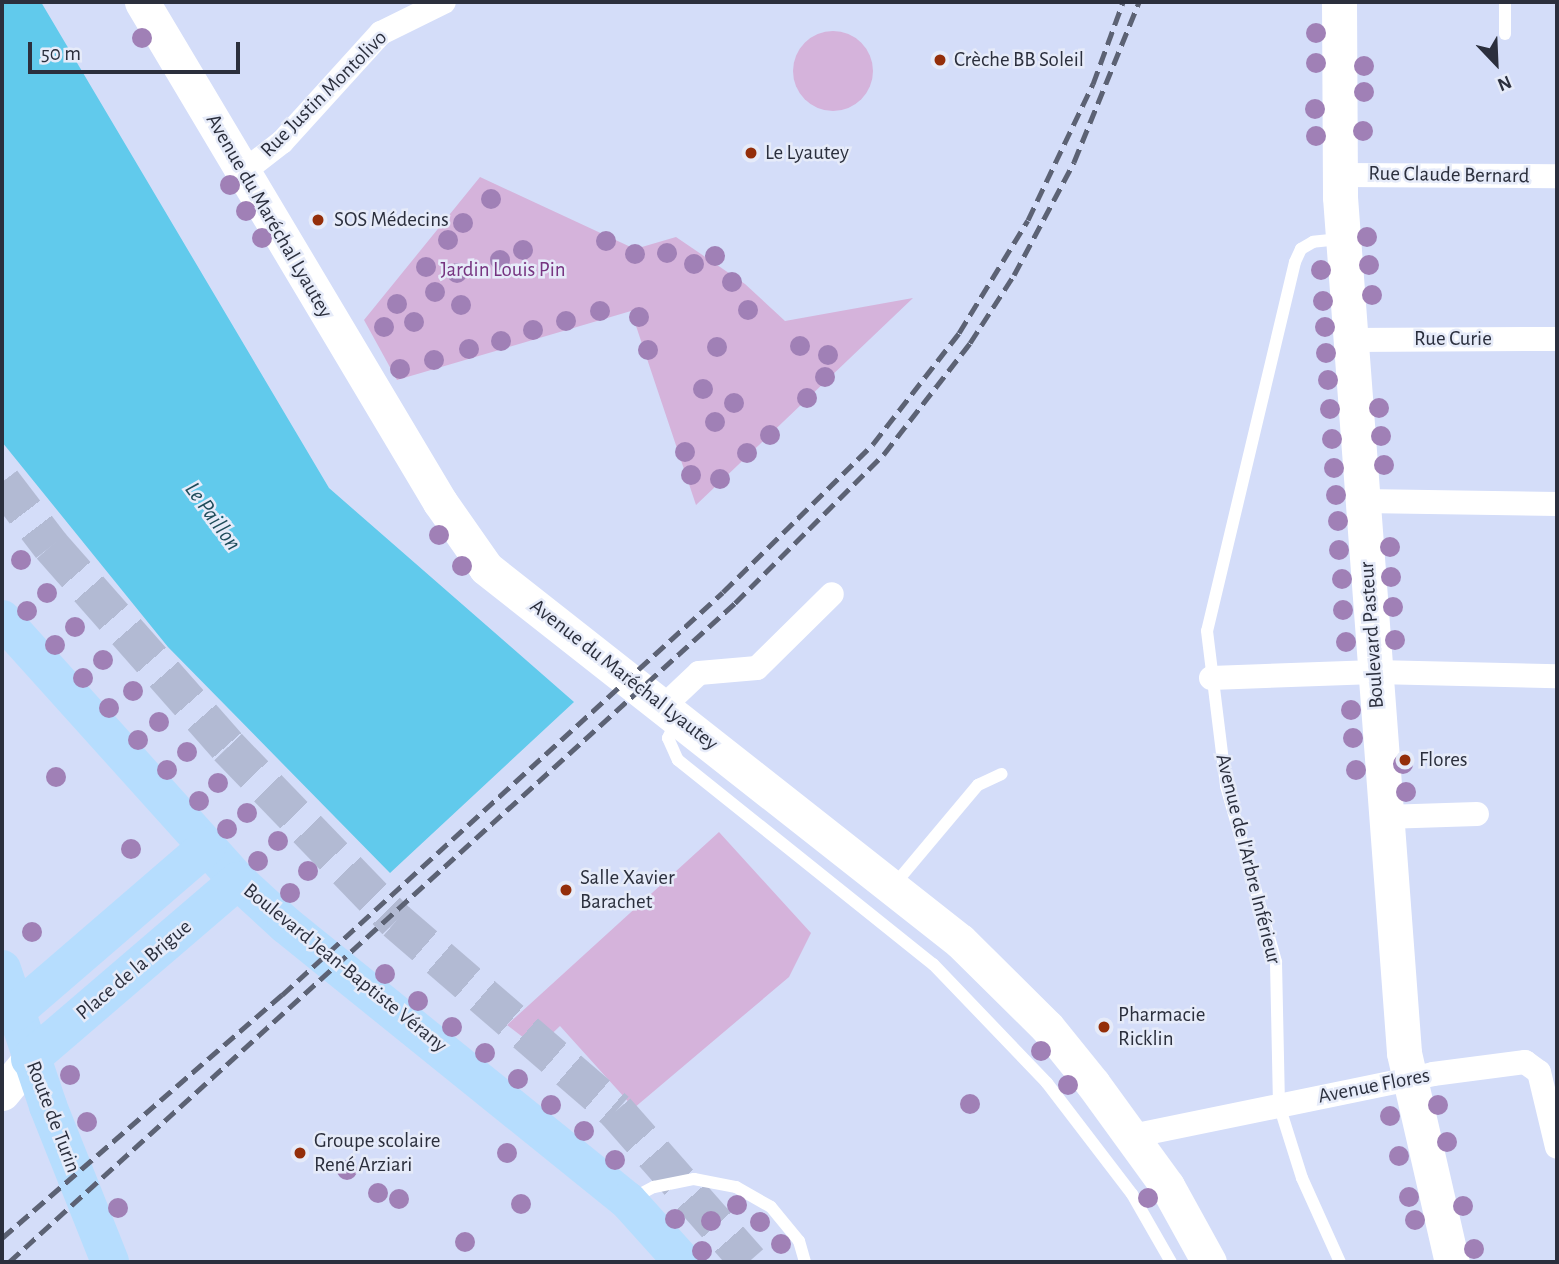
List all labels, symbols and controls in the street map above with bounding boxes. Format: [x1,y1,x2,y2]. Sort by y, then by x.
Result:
street label: Rue Justin Montolivo [255,25,393,163]
scale bar [32,28,243,72]
north arrow [1461,28,1531,98]
text: 50 m [41,43,81,64]
place label: Crèche BB Soleil [954,47,1084,73]
marker: Crèche BB Soleil [932,52,948,68]
text: N [1495,71,1514,94]
street label: Avenue du Maréchal Lyautey [200,109,338,323]
place label: Le Lyautey [765,140,849,166]
marker: Le Lyautey [743,145,759,161]
street label: Rue Claude Bernard [1368,161,1530,189]
place label: SOS Médecins [334,207,449,233]
marker: SOS Médecins [308,210,328,230]
park label: Jardin Louis Pin [440,257,566,283]
street label: Rue Curie [1414,326,1492,352]
water label: Le Paillon [178,477,246,557]
street label: Boulevard Pasteur [1354,561,1390,709]
street label: Avenue du Maréchal Lyautey [525,594,723,756]
place label: Flores [1419,747,1468,773]
street label: Avenue de l'Arbre Inférieur [1210,751,1286,967]
marker: Flores [1397,752,1413,768]
place label: Salle Xavier Barachet [580,865,675,915]
street label: Boulevard Jean-Baptiste Vérany [238,878,452,1058]
marker: Salle Xavier Barachet [558,882,574,898]
street label: Place de la Brigue [71,914,197,1026]
place label: Pharmacie Ricklin [1118,1002,1205,1052]
marker: Pharmacie Ricklin [1096,1019,1112,1035]
street label: Route de Turin [20,1058,86,1176]
street label: Avenue Flores [1316,1063,1432,1109]
place label: Groupe scolaire René Arziari [314,1128,440,1178]
marker: Groupe scolaire René Arziari [292,1145,308,1161]

